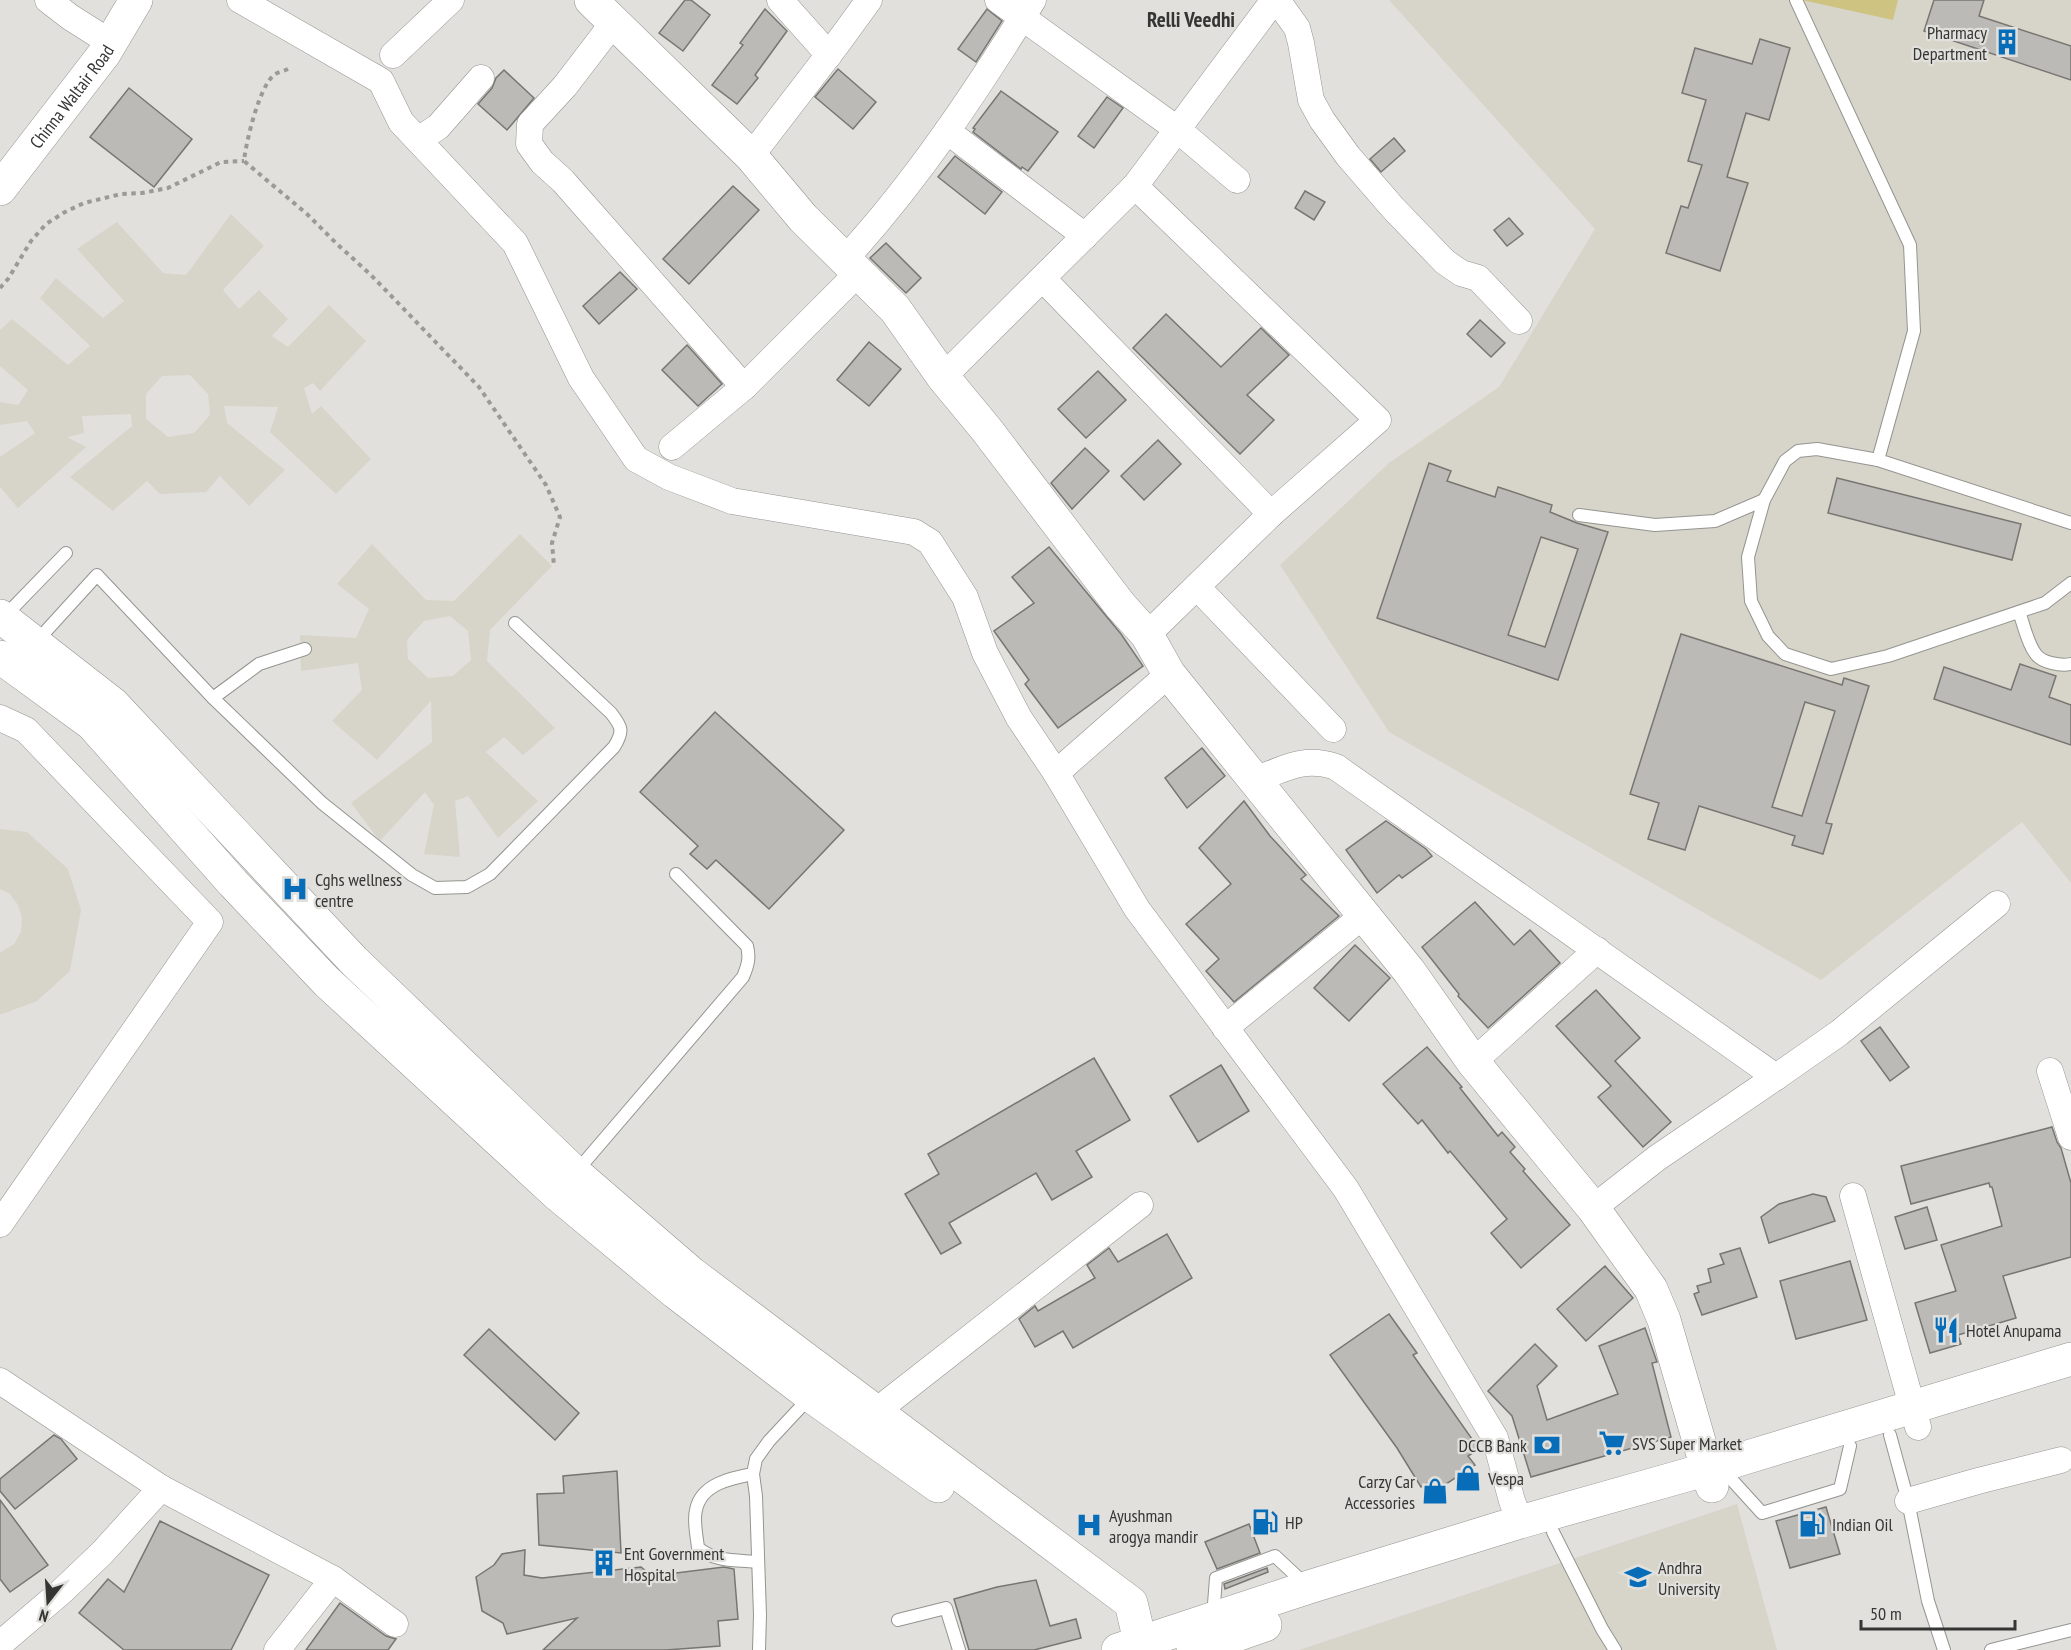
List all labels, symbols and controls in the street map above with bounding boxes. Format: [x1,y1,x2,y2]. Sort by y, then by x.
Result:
district label: Relli Veedhi [1147,6,1235,33]
place label: Pharmacy Department [1913,21,1987,65]
building icon: Pharmacy Department [1992,27,2022,57]
street label: Chinna Waltair Road [24,40,119,153]
place label: Cghs wellness centre [315,868,402,912]
hospital icon: Cghs wellness centre [280,874,310,904]
restaurant icon: Hotel Anupama [1931,1315,1961,1345]
place label: Hotel Anupama [1966,1319,2061,1342]
supermarket icon: SVS Super Market [1597,1428,1627,1458]
bank icon: DCCB Bank [1532,1430,1562,1460]
place label: SVS Super Market [1632,1432,1742,1455]
place label: DCCB Bank [1459,1434,1527,1457]
shop icon: Vespa [1453,1463,1483,1493]
place label: Vespa [1487,1467,1524,1490]
place label: Carzy Car Accessories [1345,1470,1415,1514]
shop icon: Carzy Car Accessories [1420,1476,1450,1506]
place label: Ayushman arogya mandir [1109,1504,1198,1548]
fuel station icon: HP [1250,1507,1280,1537]
fuel station icon: Indian Oil [1797,1509,1827,1539]
hospital icon: Ayushman arogya mandir [1074,1510,1104,1540]
place label: HP [1285,1511,1303,1534]
place label: Indian Oil [1832,1513,1894,1536]
place label: Ent Government Hospital [624,1542,724,1586]
building icon: Ent Government Hospital [589,1548,619,1578]
place label: Andhra University [1658,1556,1720,1600]
school or university icon: Andhra University [1623,1562,1653,1592]
north arrow [18,1572,78,1632]
scale bar [1861,1593,2016,1631]
text: 50 m [1870,1602,1902,1625]
text: N [37,1606,51,1627]

